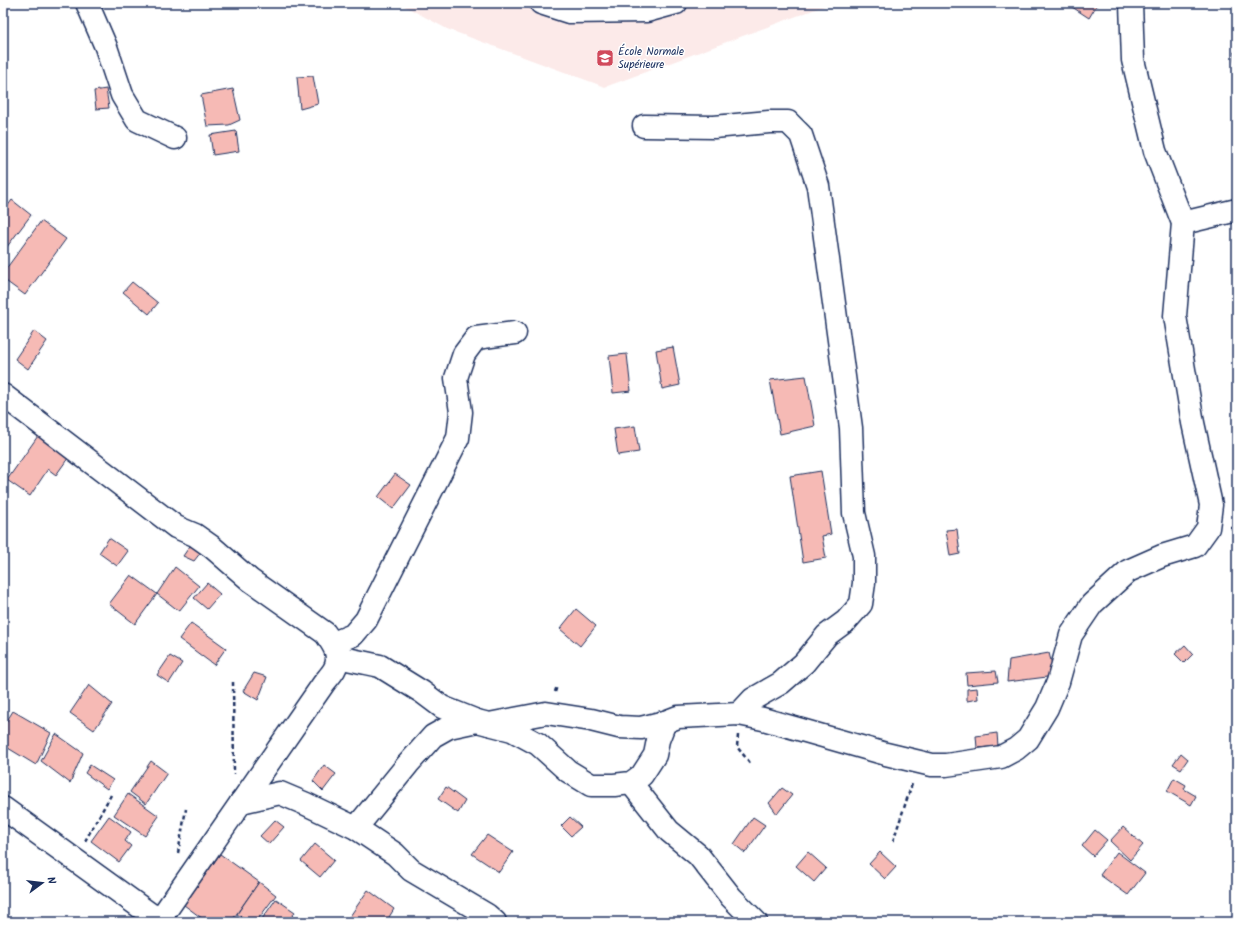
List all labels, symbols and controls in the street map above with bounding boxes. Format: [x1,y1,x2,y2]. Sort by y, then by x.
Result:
place label: École Normale Supérieure [618,43,684,74]
school or university icon: École Normale Supérieure [595,48,615,68]
north arrow [22,863,62,903]
text: N [41,875,60,886]

